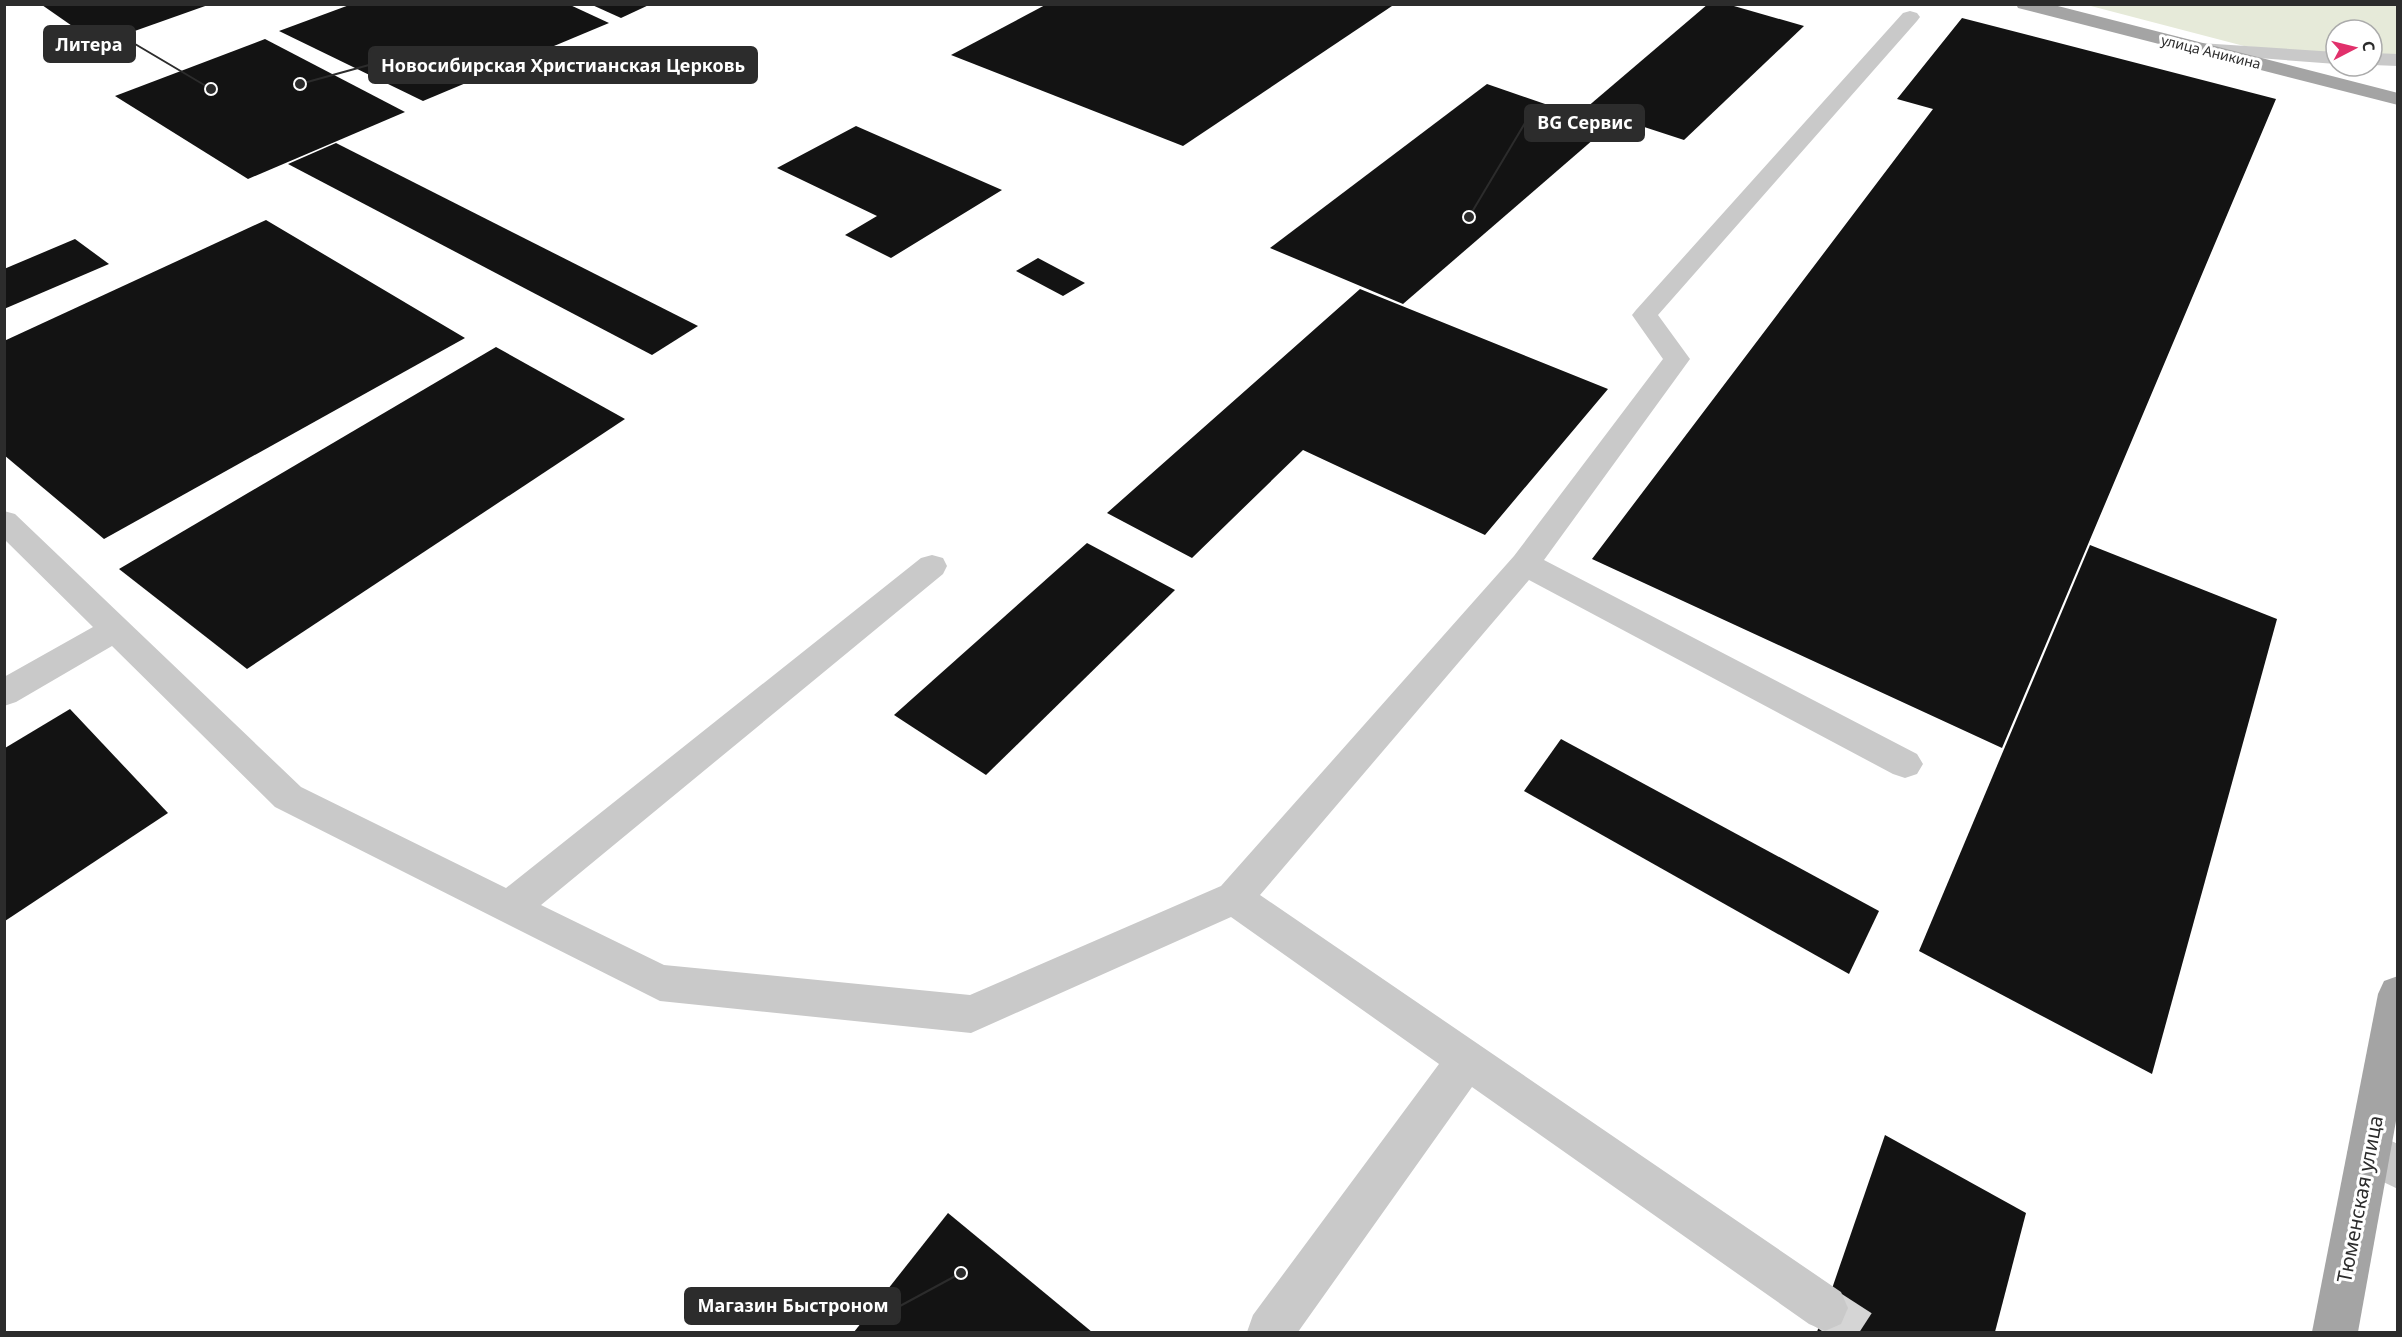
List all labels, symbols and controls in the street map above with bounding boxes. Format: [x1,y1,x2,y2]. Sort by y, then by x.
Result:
north arrow [2324,18,2384,78]
callout: Литера [44,26,135,62]
street label: улица Аникина [2159,30,2263,73]
text: Литера [56,32,122,56]
text: С [2357,40,2380,53]
callout: Новосибирская Христианская Церковь [369,47,757,83]
text: Новосибирская Христианская Церковь [381,53,745,77]
callout: BG Сервис [1525,105,1644,141]
text: BG Сервис [1537,110,1633,134]
street label: Тюменская улица [2330,1113,2389,1285]
callout: Магазин Быстроном [685,1288,900,1324]
text: Магазин Быстроном [697,1293,889,1317]

